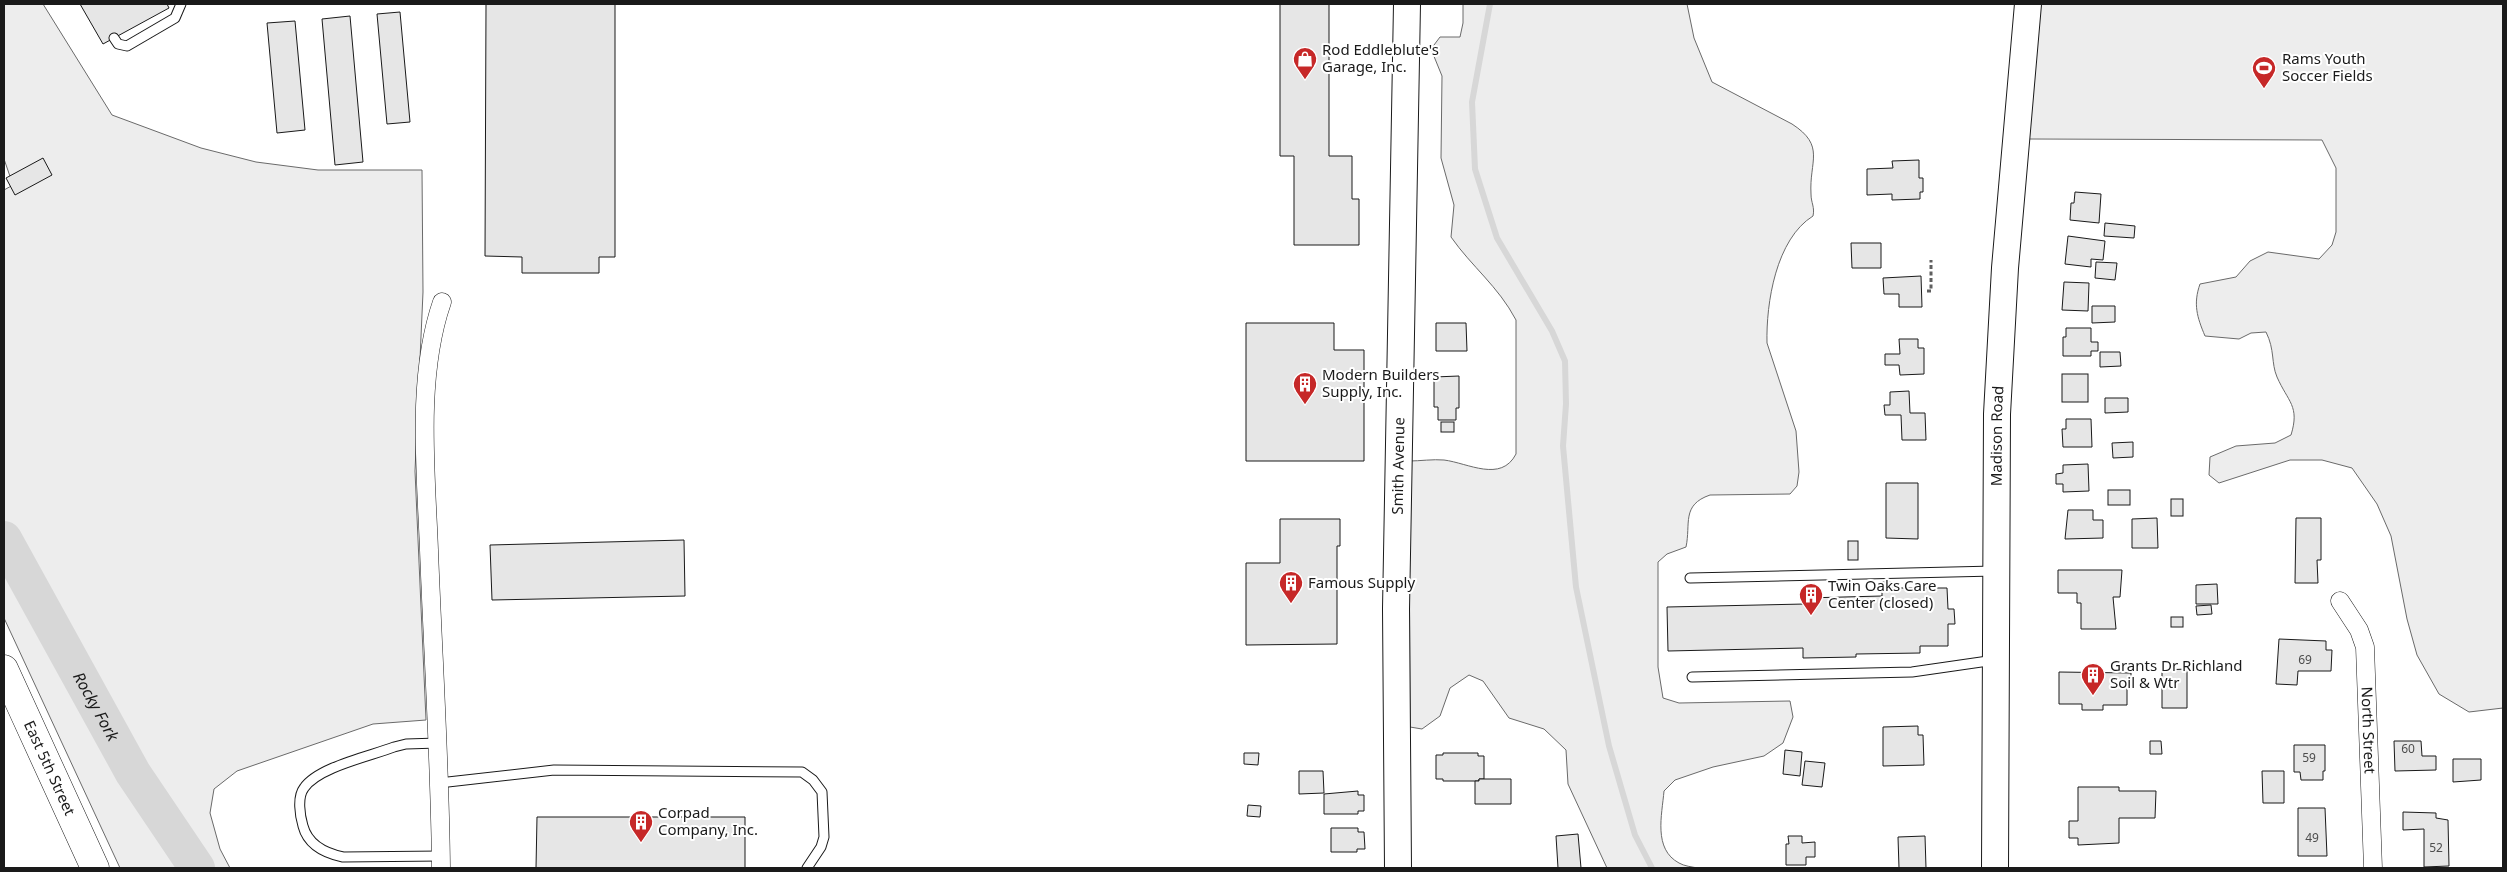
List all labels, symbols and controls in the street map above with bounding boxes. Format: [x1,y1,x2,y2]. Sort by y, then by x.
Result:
place label: Rod Eddleblute's Garage, Inc. [1322,39,1439,76]
shop icon: Rod Eddleblute's Garage, Inc. [1292,46,1318,80]
place label: Rams Youth Soccer Fields [2282,48,2373,85]
sports icon: Rams Youth Soccer Fields [2251,55,2277,89]
place label: Modern Builders Supply, Inc. [1322,364,1440,401]
building icon: Modern Builders Supply, Inc. [1292,371,1318,405]
street label: Madison Road [1986,385,2008,486]
street label: Smith Avenue [1387,417,1408,515]
building icon: Famous Supply [1278,570,1304,604]
place label: Famous Supply [1308,572,1415,592]
place label: Twin Oaks Care Center (closed) [1828,575,1936,612]
building icon: Twin Oaks Care Center (closed) [1798,582,1824,616]
house number: 69 [2298,651,2312,668]
place label: Grants Dr Richland Soil & Wtr [2110,655,2243,692]
building icon: Grants Dr Richland Soil & Wtr [2080,662,2106,696]
water label: Rocky Fork [68,668,125,746]
street label: North Street [2357,686,2381,775]
street label: East 5th Street [20,717,81,819]
house number: 60 [2401,740,2415,757]
house number: 59 [2302,749,2316,766]
place label: Corpad Company, Inc. [658,802,758,839]
building icon: Corpad Company, Inc. [628,809,654,843]
house number: 49 [2305,829,2319,846]
house number: 52 [2429,839,2443,856]

